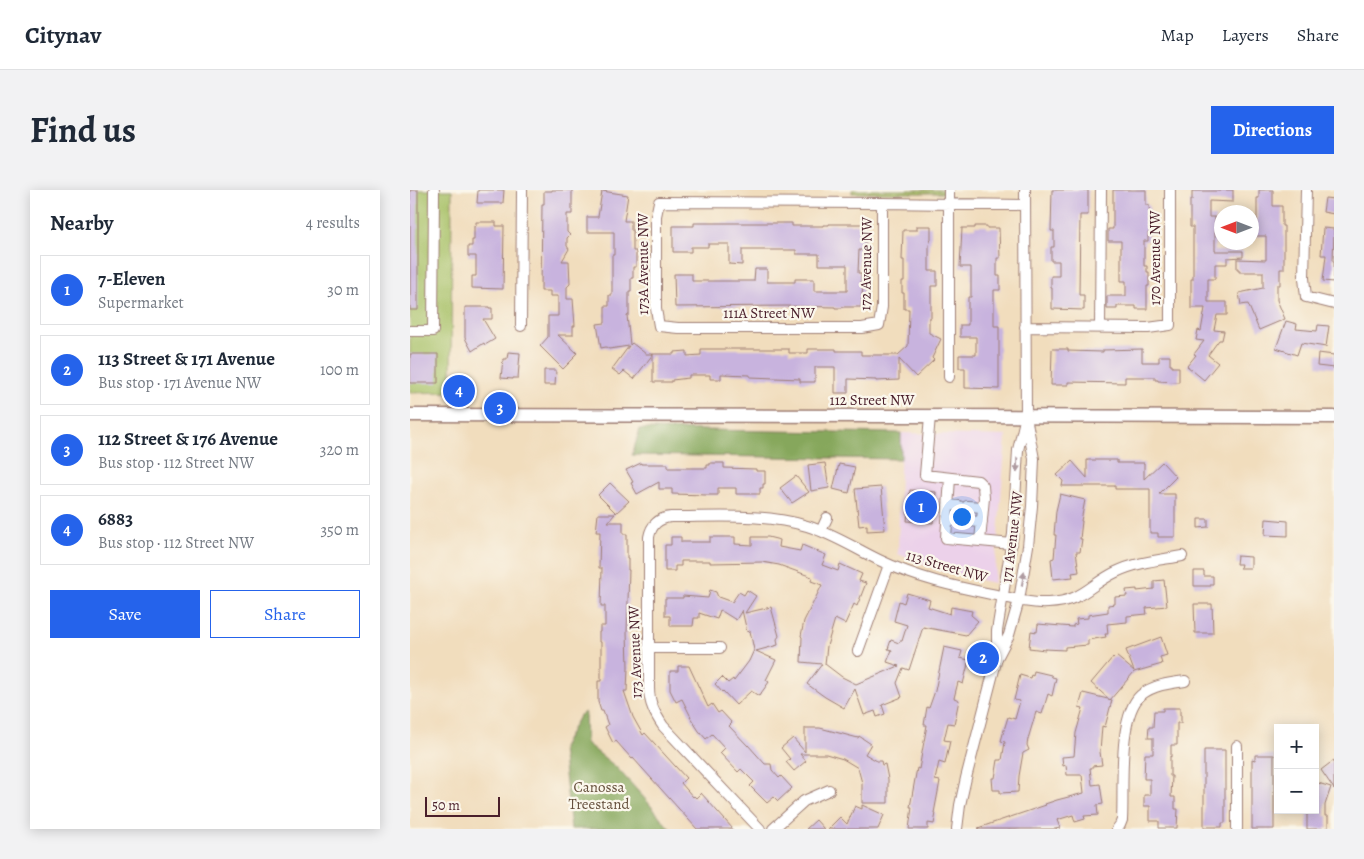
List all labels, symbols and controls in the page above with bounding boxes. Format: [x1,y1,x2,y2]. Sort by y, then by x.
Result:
text: Citynav [25,19,101,51]
text: Map [1161,23,1194,47]
text: Layers [1222,23,1269,47]
text: Share [1297,23,1339,47]
text: Find us [30,106,136,154]
button: Directions [1211,106,1334,154]
north arrow [1214,205,1259,250]
text: Nearby [50,209,113,237]
street label: 170 Avenue NW [1145,211,1165,305]
text: 4 results [306,212,360,234]
street label: 173A Avenue NW [633,213,653,315]
street label: 172 Avenue NW [855,217,877,311]
text: 7-Eleven [98,266,166,292]
text: 1 [64,279,70,301]
text: 30 m [327,279,359,301]
text: Supermarket [98,292,184,314]
street label: 111A Street NW [723,303,815,323]
text: 113 Street & 171 Avenue [98,346,275,372]
text: 2 [63,359,71,381]
text: 100 m [320,359,359,381]
text: Bus stop · 171 Avenue NW [98,372,262,394]
pin: 4 [443,372,475,410]
pin: 3 [484,389,516,427]
street label: 112 Street NW [830,390,915,410]
text: 112 Street & 176 Avenue [98,426,278,452]
text: 3 [64,439,70,461]
text: 320 m [320,439,359,461]
text: Bus stop · 112 Street NW [98,452,254,474]
one-way arrow [1013,457,1021,473]
pin: 1 [905,488,937,526]
street label: 171 Avenue NW [996,490,1028,584]
your location [949,504,975,530]
text: 6883 [98,506,133,532]
text: 4 [63,519,71,541]
text: 350 m [320,519,359,541]
text: Bus stop · 112 Street NW [98,532,254,554]
street label: 113 Street NW [904,545,990,587]
one-way arrow [1019,570,1027,586]
button: Save [50,590,200,638]
button: Share [210,590,360,638]
street label: 173 Avenue NW [623,605,647,699]
pin: 2 [967,639,999,677]
map controls [1274,724,1319,814]
button: + [1274,724,1319,769]
button: − [1274,769,1319,814]
park label: Canossa Treestand [568,777,630,814]
scale bar [425,794,500,817]
text: 50 m [432,796,460,815]

